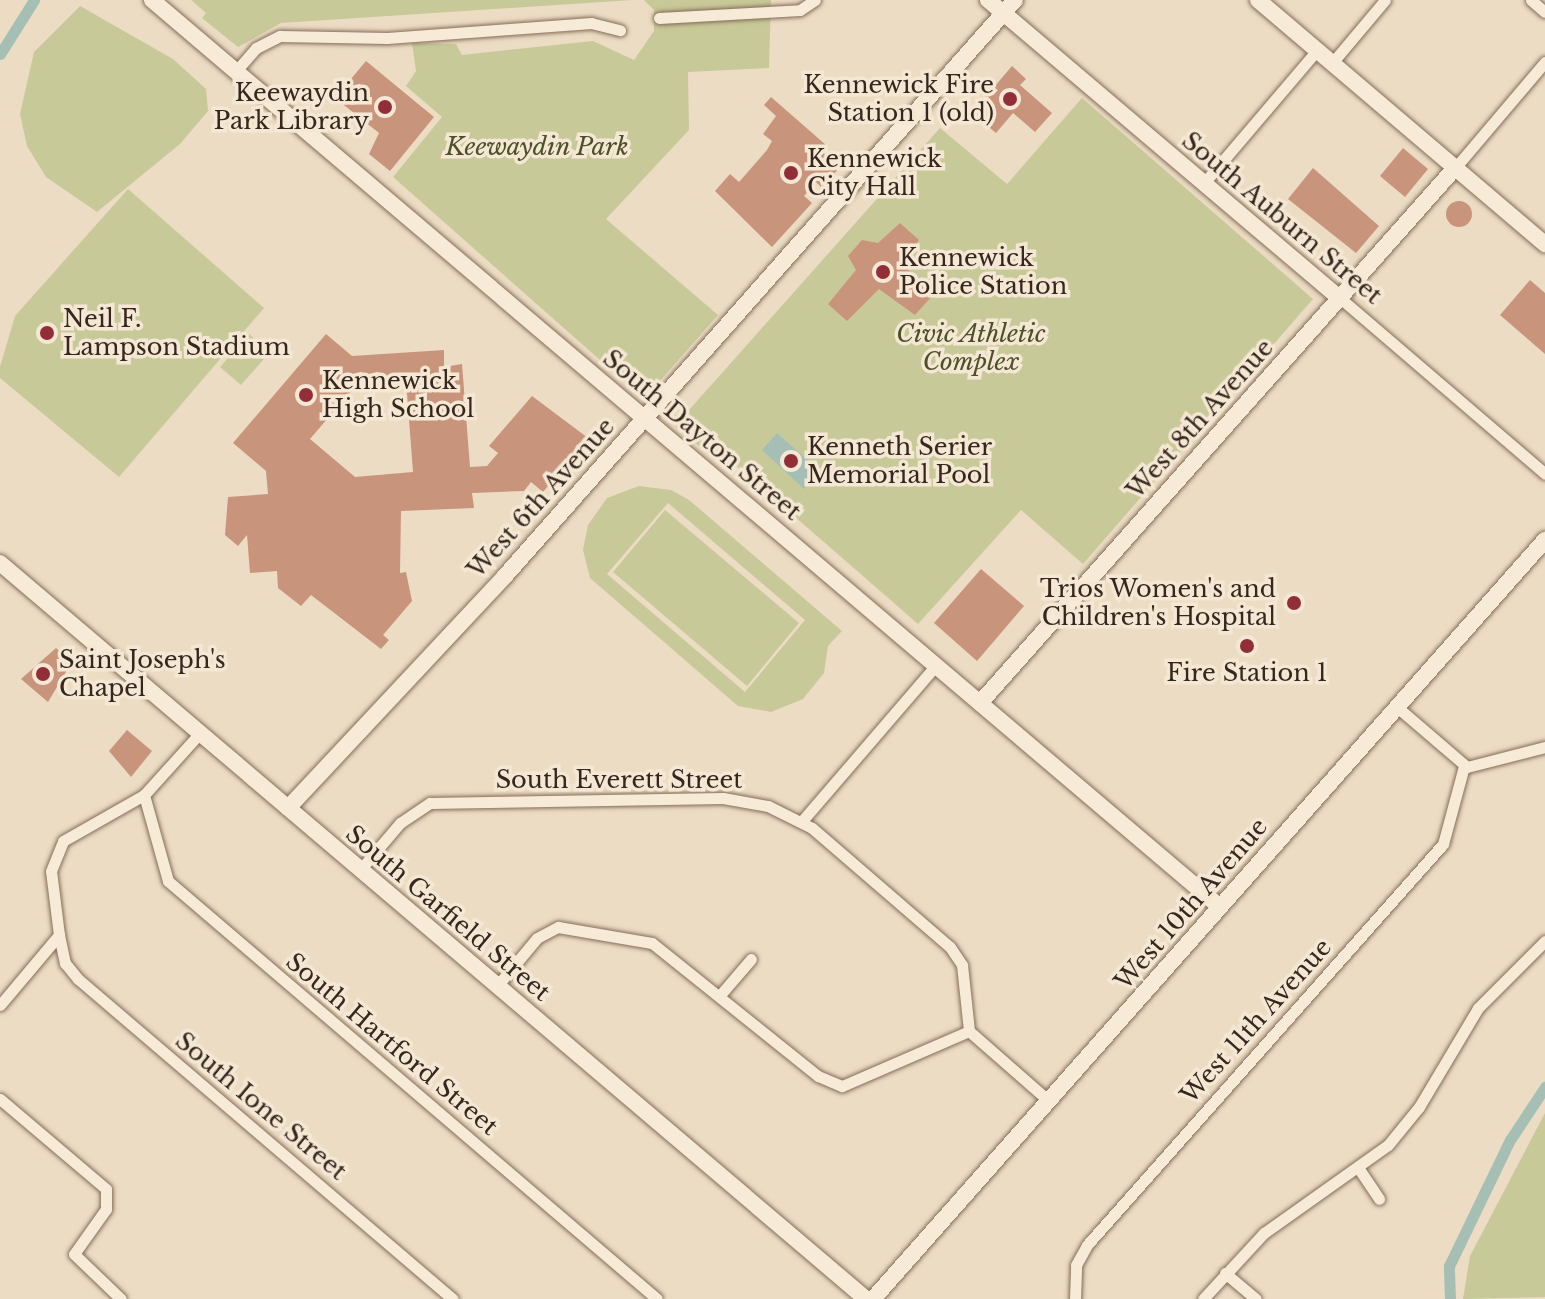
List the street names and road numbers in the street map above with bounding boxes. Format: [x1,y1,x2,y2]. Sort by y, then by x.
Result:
street label: South Auburn Street [1176,126,1388,310]
street label: West 8th Avenue [1121,333,1279,505]
street label: South Dayton Street [597,344,807,526]
street label: West 6th Avenue [461,412,621,584]
street label: South Everett Street [496,766,742,794]
street label: West 10th Avenue [1108,812,1274,996]
street label: South Garfield Street [340,819,556,1007]
street label: West 11th Avenue [1174,932,1338,1110]
street label: South Hartford Street [280,947,504,1141]
street label: South Ione Street [170,1026,352,1186]

